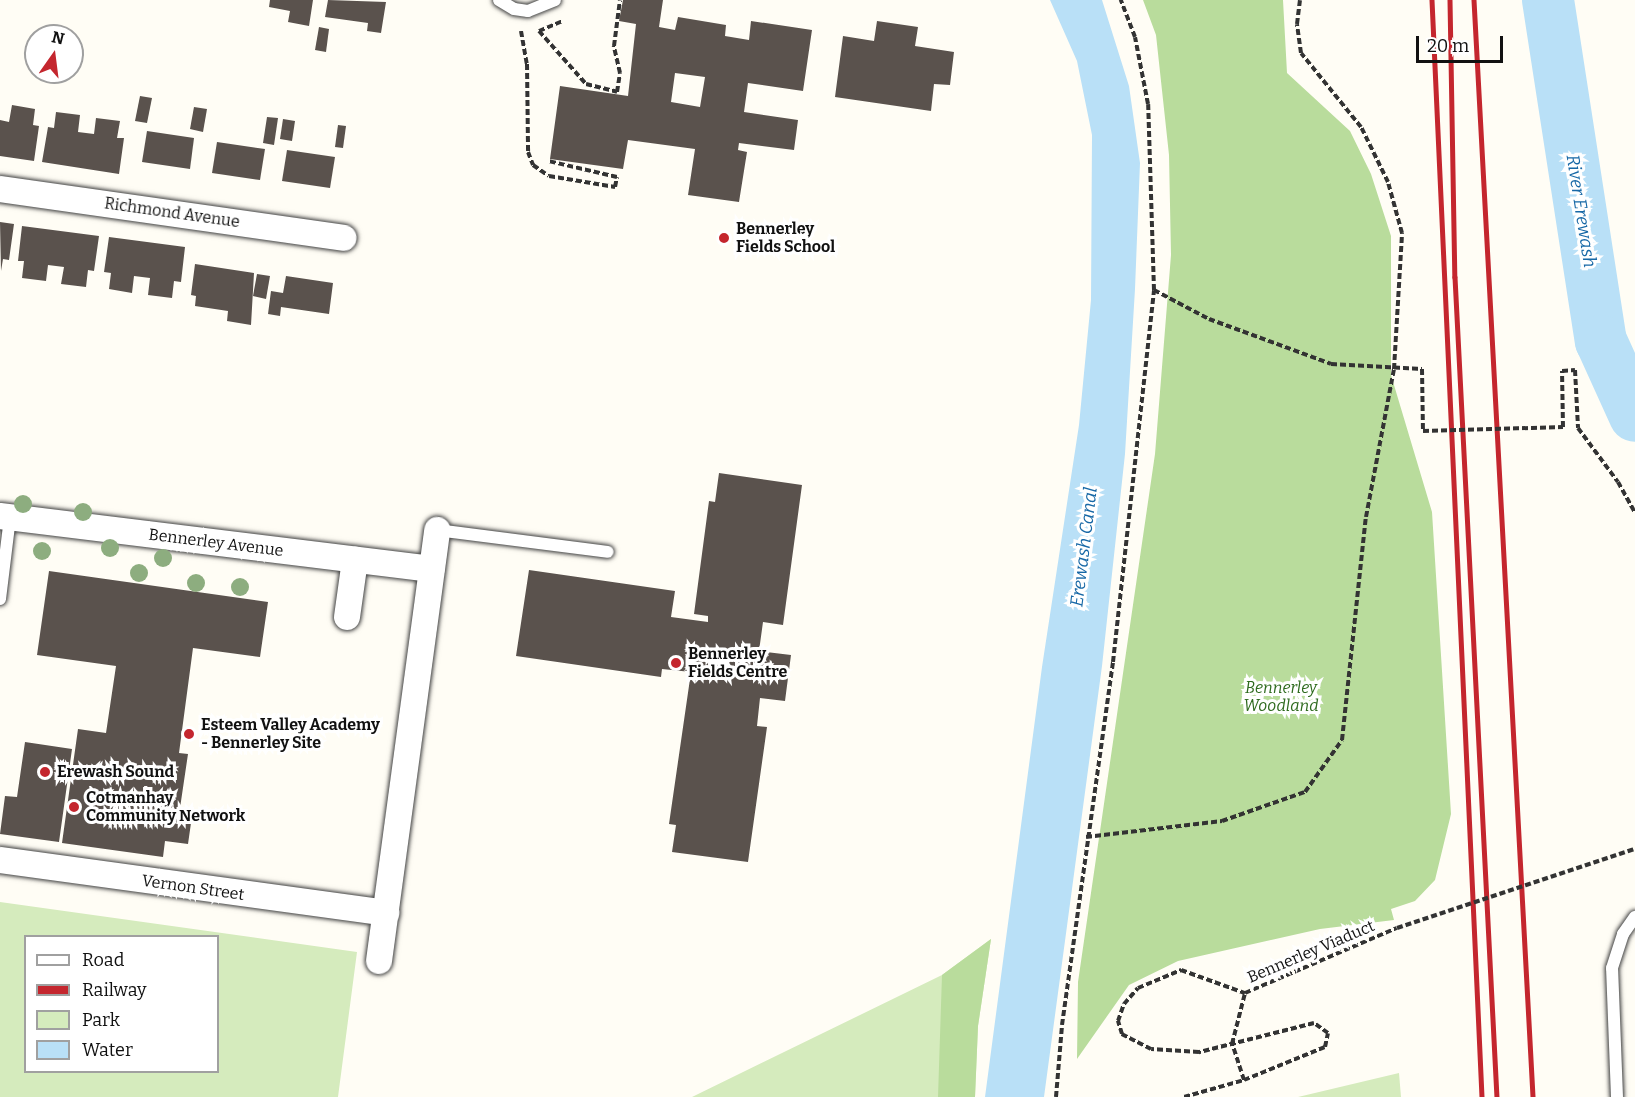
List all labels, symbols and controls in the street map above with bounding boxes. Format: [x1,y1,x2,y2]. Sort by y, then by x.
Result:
north arrow [24,24,84,84]
scale bar [1419,24,1506,62]
text: N [50,27,66,49]
text: 20 m [1427,35,1469,57]
water label: River Erewash [1561,153,1601,269]
street label: Richmond Avenue [103,194,241,232]
place label: Bennerley Fields School [736,219,835,257]
marker: Bennerley Fields School [717,231,731,245]
water label: Erewash Canal [1066,486,1102,608]
street label: Bennerley Avenue [148,525,284,561]
place label: Bennerley Fields Centre [688,644,787,682]
marker: Bennerley Fields Centre [669,656,683,670]
park label: Bennerley Woodland [1243,678,1319,716]
place label: Esteem Valley Academy - Bennerley Site [201,715,380,753]
marker: Esteem Valley Academy - Bennerley Site [182,727,196,741]
place label: Erewash Sound [57,762,174,782]
marker: Erewash Sound [38,765,52,779]
place label: Cotmanhay Community Network [86,788,245,826]
marker: Cotmanhay Community Network [67,800,81,814]
street label: Vernon Street [140,871,246,905]
street label: Bennerley Viaduct [1245,917,1377,987]
legend [24,935,219,1073]
text: Road [82,949,124,971]
text: Railway [82,979,146,1001]
text: Park [82,1009,120,1031]
text: Water [82,1039,133,1061]

